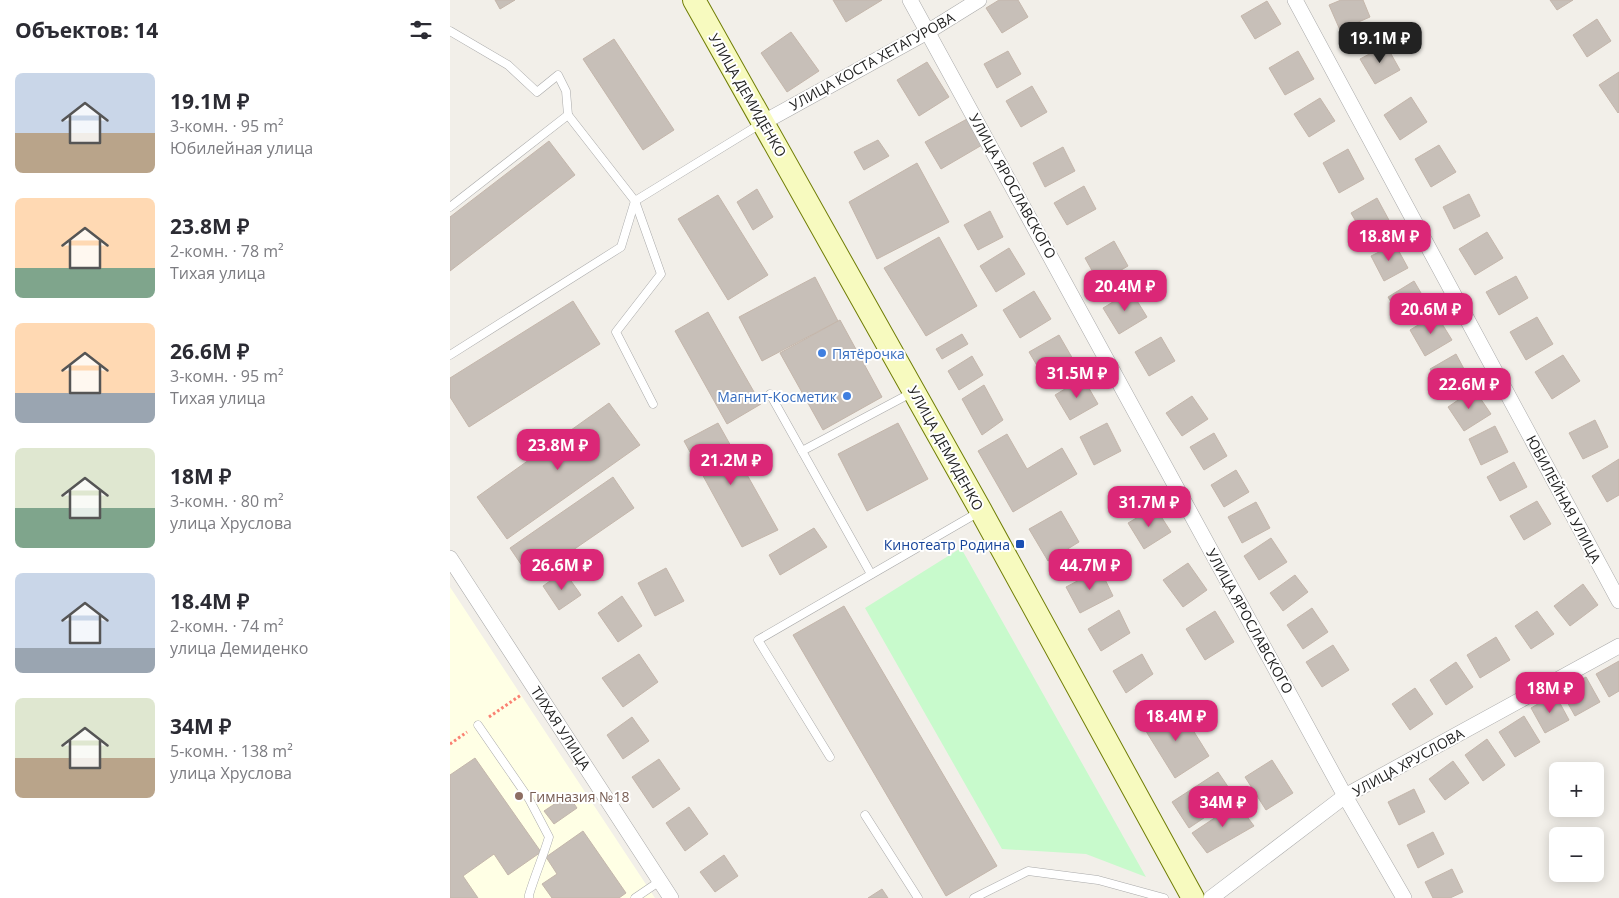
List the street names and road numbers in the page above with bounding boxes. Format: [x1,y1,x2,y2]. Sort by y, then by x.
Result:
street label: УЛИЦА КОСТА ХЕТАГУРОВА [786,8,958,114]
street label: УЛИЦА ДЕМИДЕНКО [705,30,791,160]
street label: УЛИЦА ЯРОСЛАВСКОГО [965,110,1061,262]
street label: УЛИЦА ДЕМИДЕНКО [904,382,988,514]
street label: ЮБИЛЕЙНАЯ УЛИЦА [1522,432,1606,566]
street label: УЛИЦА ЯРОСЛАВСКОГО [1202,545,1298,697]
street label: ТИХАЯ УЛИЦА [527,683,595,774]
street label: УЛИЦА ХРУСЛОВА [1349,723,1467,800]

